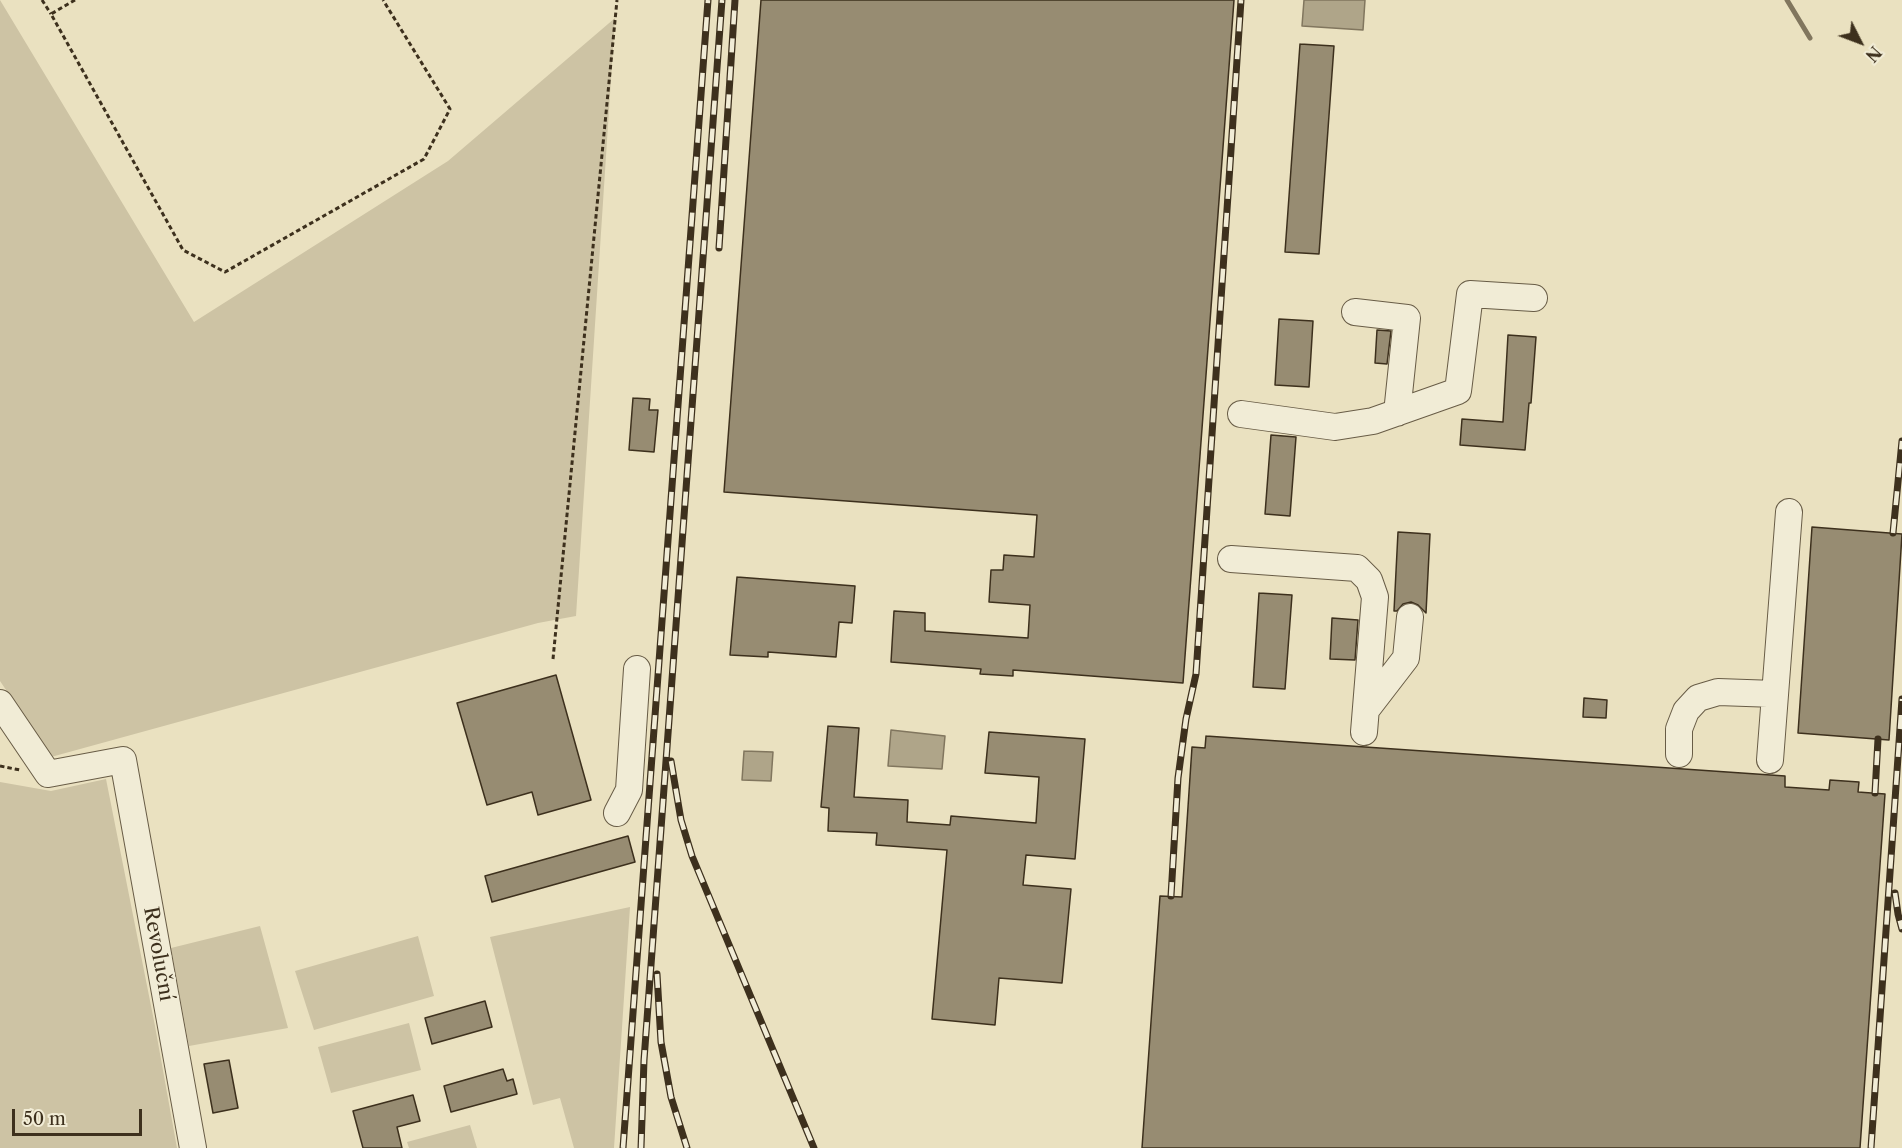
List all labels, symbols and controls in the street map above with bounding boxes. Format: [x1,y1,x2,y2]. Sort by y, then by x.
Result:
north arrow [1830,12,1890,72]
text: N [1861,42,1885,66]
street label: Revoluční [138,905,178,1003]
scale bar [15,1097,146,1135]
text: 50 m [23,1108,66,1130]

